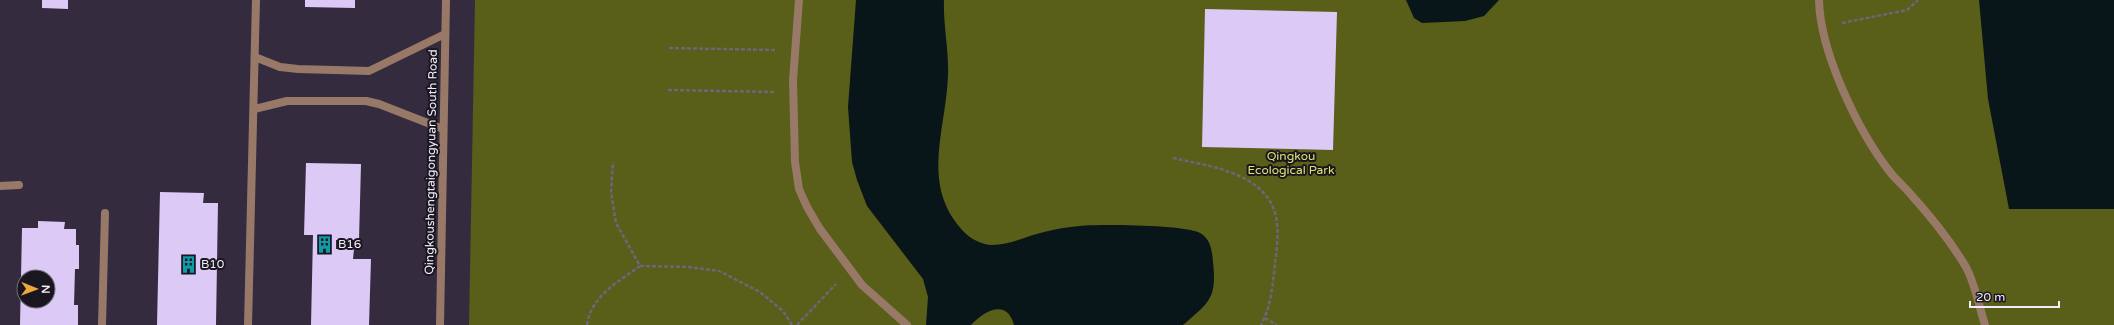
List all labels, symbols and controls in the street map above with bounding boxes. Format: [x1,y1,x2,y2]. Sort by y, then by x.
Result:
street label: Qingkoushengtaigongyuan South Road [422,49,440,275]
park label: Qingkou Ecological Park [1248,149,1335,177]
building icon: B16 [315,234,335,254]
place label: B16 [338,237,361,251]
building icon: B10 [178,254,198,274]
place label: B10 [201,257,225,271]
north arrow [16,269,56,309]
scale bar [1970,283,2059,309]
text: N [39,285,52,294]
text: 20 m [1976,290,2005,304]

